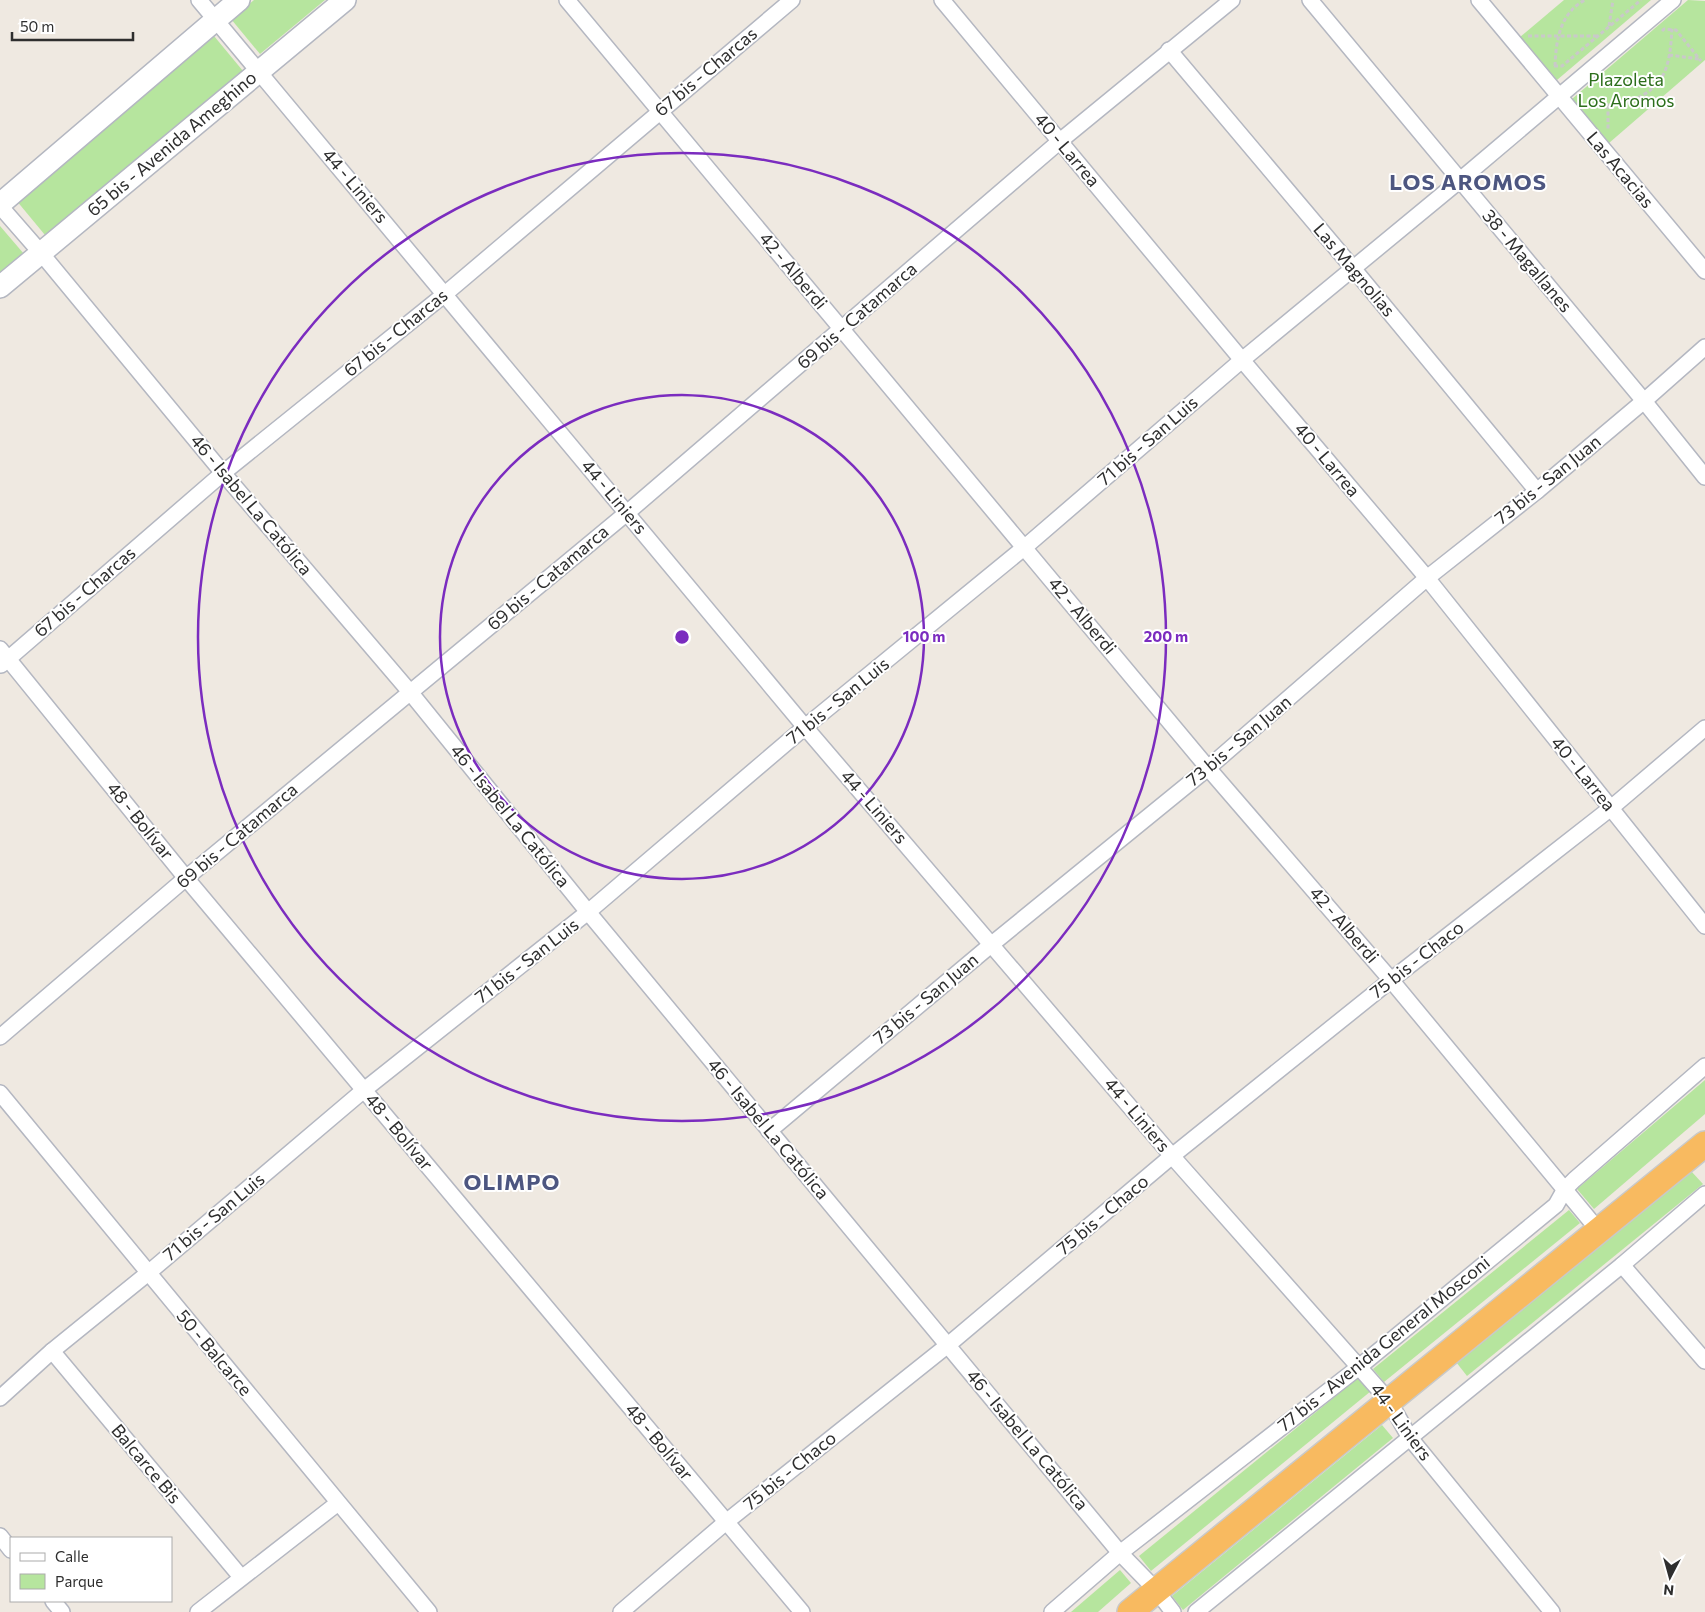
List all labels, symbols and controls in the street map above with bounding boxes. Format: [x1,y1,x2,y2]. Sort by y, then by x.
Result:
scale bar [12,10,134,42]
text: 50 m [20,17,54,35]
street label: 67 bis - Charcas [650,22,761,121]
street label: 65 bis - Avenida Ameghino [82,66,261,221]
park label: Plazoleta Los Aromos [1577,68,1675,111]
street label: 40 - Larrea [1030,108,1105,191]
street label: Las Acacias [1583,127,1659,212]
street label: 44 - Liniers [318,144,393,227]
district label: LOS AROMOS [1389,168,1547,195]
street label: 38 - Magallanes [1478,204,1577,316]
street label: Las Magnolias [1309,218,1400,321]
street label: 42 - Alberdi [755,227,832,313]
street label: 69 bis - Catamarca [792,257,921,373]
street label: 67 bis - Charcas [339,284,452,381]
street label: 71 bis - San Luis [1093,391,1202,490]
street label: 40 - Larrea [1290,418,1365,501]
street label: 46 - Isabel La Católica [186,429,317,579]
street label: 73 bis - San Juan [1490,430,1605,529]
street label: 44 - Liniers [577,455,652,538]
street label: 69 bis - Catamarca [482,520,613,634]
street label: 67 bis - Charcas [29,541,140,641]
street label: 42 - Alberdi [1044,572,1121,658]
text: 100 m [903,627,945,645]
text: 200 m [1144,627,1188,645]
centre of rings [673,628,691,646]
street label: 71 bis - San Luis [782,652,893,748]
street label: 73 bis - San Juan [1182,690,1295,790]
street label: 40 - Larrea [1547,732,1621,815]
street label: 46 - Isabel La Católica [446,739,575,891]
street label: 44 - Liniers [837,765,913,848]
street label: 48 - Bolívar [103,777,179,864]
street label: 69 bis - Catamarca [171,778,302,892]
street label: 42 - Alberdi [1306,882,1384,967]
street label: 71 bis - San Luis [470,913,583,1008]
street label: 75 bis - Chaco [1365,916,1468,1003]
street label: 73 bis - San Juan [869,948,982,1048]
street label: 46 - Isabel La Católica [703,1053,834,1203]
street label: 44 - Liniers [1100,1073,1175,1156]
street label: 48 - Bolívar [361,1088,438,1174]
street label: 71 bis - San Luis [158,1167,269,1265]
district label: OLIMPO [464,1168,560,1195]
street label: 75 bis - Chaco [1052,1170,1153,1259]
street label: 77 bis - Avenida General Mosconi [1273,1251,1494,1436]
street label: 50 - Balcarce [172,1305,257,1400]
street label: 46 - Isabel La Católica [962,1364,1093,1514]
street label: 44 - Liniers [1366,1378,1437,1465]
street label: 48 - Bolívar [621,1398,698,1484]
street label: Balcarce Bis [107,1419,186,1508]
street label: 75 bis - Chaco [739,1426,840,1514]
legend [10,1537,172,1602]
text: Calle [55,1547,89,1565]
north arrow [1645,1552,1695,1602]
text: Parque [55,1572,103,1590]
text: N [1662,1581,1675,1599]

